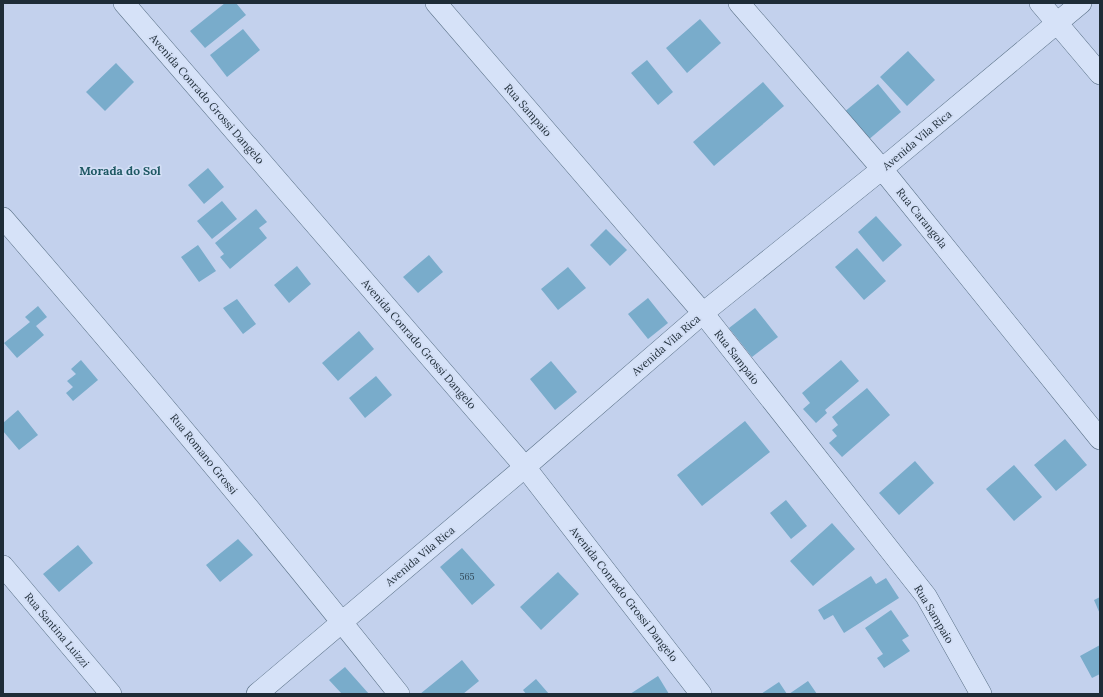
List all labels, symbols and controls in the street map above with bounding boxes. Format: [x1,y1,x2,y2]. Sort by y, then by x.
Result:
street label: Avenida Conrado Grossi Dangelo [146,30,267,167]
street label: Rua Sampaio [501,81,555,139]
street label: Avenida Vila Rica [879,107,955,174]
district label: Morada do Sol [79,163,161,178]
street label: Rua Carangola [893,185,951,251]
street label: Avenida Conrado Grossi Dangelo [358,275,479,412]
street label: Avenida Vila Rica [628,311,703,379]
street label: Rua Sampaio [711,327,763,387]
street label: Rua Romano Grossi [167,411,241,497]
street label: Avenida Vila Rica [382,523,458,590]
street label: Avenida Conrado Grossi Dangelo [566,523,681,664]
house number: 565 [459,571,475,582]
street label: Rua Sampaio [911,582,957,646]
street label: Rua Santina Luizzi [22,590,92,670]

